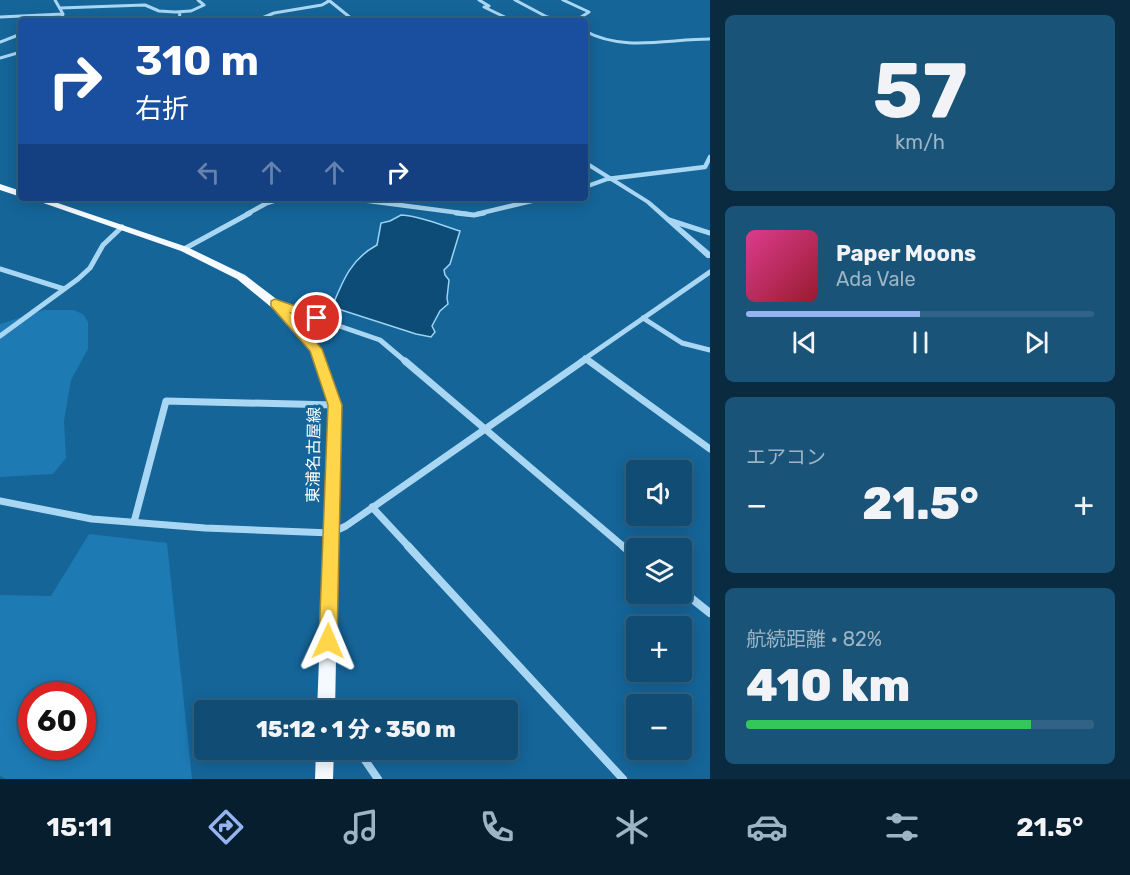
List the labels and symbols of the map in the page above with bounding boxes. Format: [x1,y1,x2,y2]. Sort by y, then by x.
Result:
pin [291,292,342,343]
street label: 東浦名古屋線 [303,407,324,503]
position arrow [296,609,360,673]
speed limit sign: 60 [18,682,96,760]

